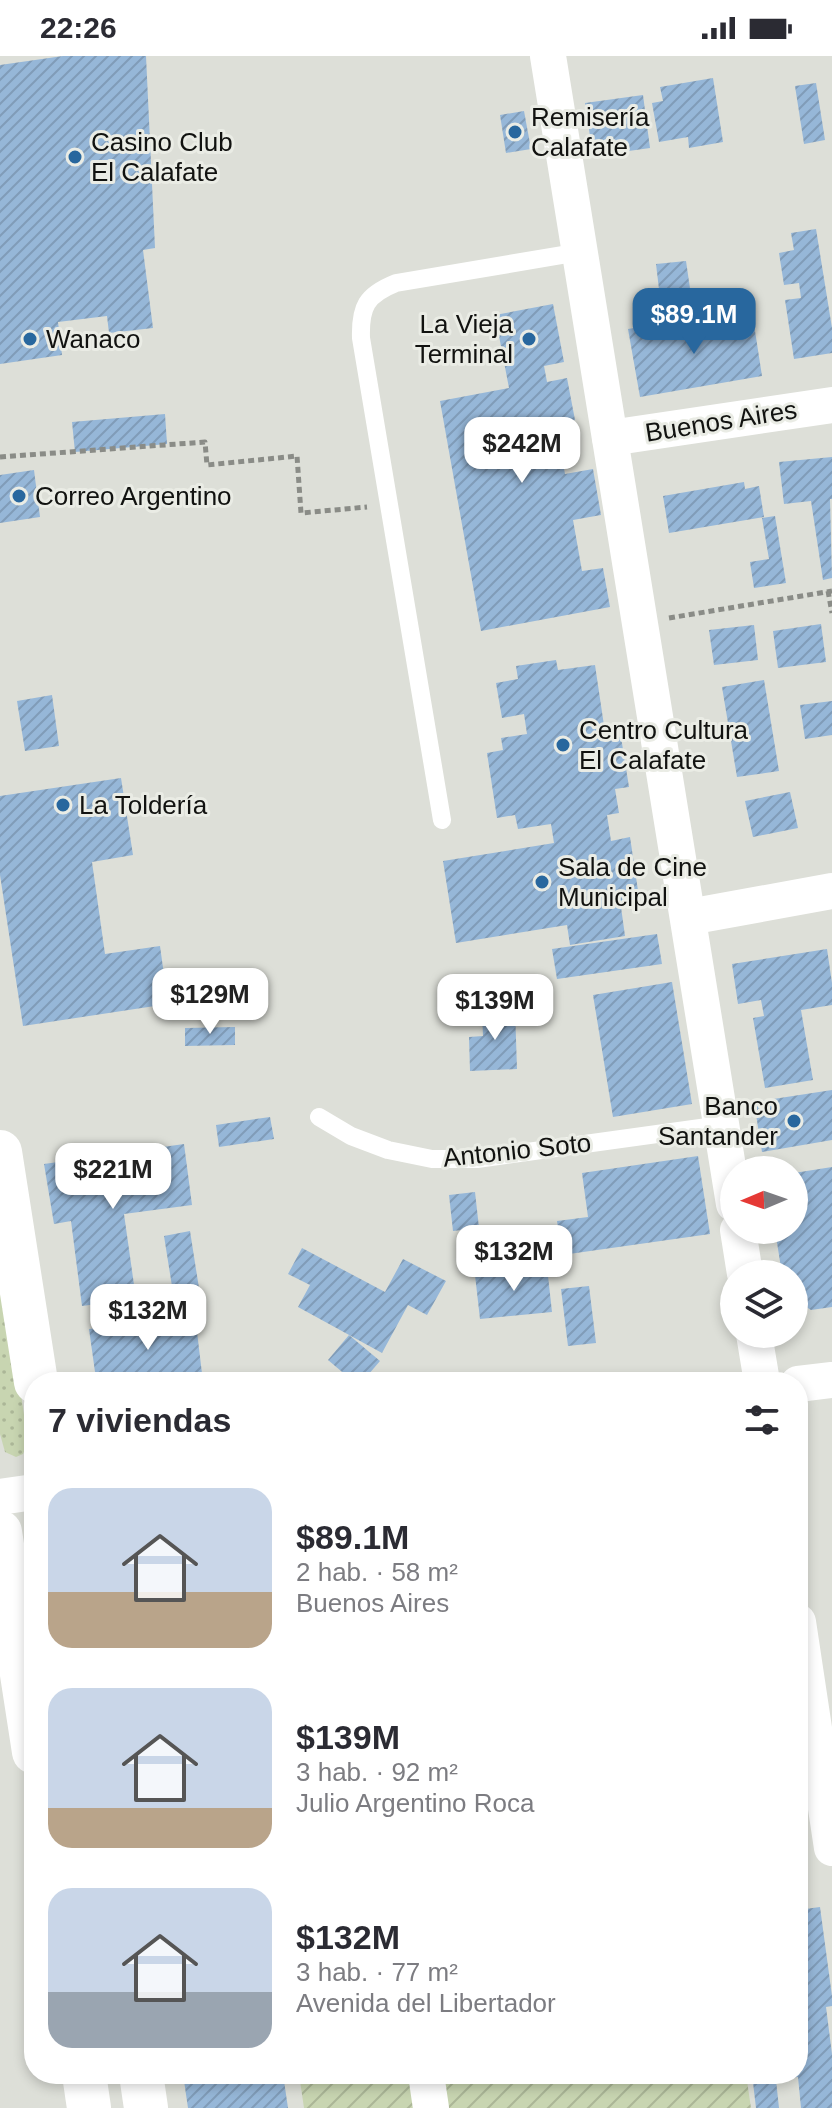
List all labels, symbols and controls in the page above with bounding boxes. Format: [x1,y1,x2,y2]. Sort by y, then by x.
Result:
text: 22:26 [40,11,117,44]
place label: Remisería Calafate [531,102,650,162]
marker: Remisería Calafate [506,123,524,141]
place label: Casino Club El Calafate [91,127,233,187]
marker: Casino Club El Calafate [66,148,84,166]
pin: $89.1M [629,288,759,356]
text: $89.1M [651,299,737,329]
place label: La Vieja Terminal [415,309,514,369]
place label: Wanaco [46,324,140,354]
marker: Wanaco [21,330,39,348]
marker: La Vieja Terminal [520,330,538,348]
street label: Buenos Aires [643,394,799,448]
pin: $242M [466,417,578,485]
text: $242M [482,428,562,458]
place label: Correo Argentino [35,481,232,511]
marker: Correo Argentino [10,487,28,505]
place label: Centro Cultura El Calafate [579,715,749,775]
marker: Centro Cultura El Calafate [554,736,572,754]
place label: La Toldería [79,790,208,820]
marker: La Toldería [54,796,72,814]
place label: Sala de Cine Municipal [558,852,707,912]
marker: Sala de Cine Municipal [533,873,551,891]
pin: $129M [154,968,266,1036]
pin: $139M [439,974,551,1042]
text: $129M [170,979,250,1009]
text: $139M [455,985,535,1015]
place label: Banco Santander [658,1091,778,1151]
marker: Banco Santander [785,1112,803,1130]
street label: Antonio Soto [441,1127,593,1173]
pin: $221M [57,1143,169,1211]
text: $221M [73,1154,153,1184]
north arrow [720,1156,808,1244]
map controls [720,1156,808,1348]
pin: $132M [458,1225,570,1293]
text: $132M [474,1236,554,1266]
button: layers [720,1260,808,1348]
pin: $132M [92,1284,204,1352]
text: $132M [108,1295,188,1325]
icon: filters [740,1398,784,1442]
text: 7 viviendas [48,1401,231,1439]
text: $89.1M [296,1518,409,1556]
icon: home [112,1520,208,1616]
text: 2 hab. · 58 m² [296,1557,458,1587]
text: Buenos Aires [296,1588,449,1618]
text: $139M [296,1718,400,1756]
icon: home [112,1720,208,1816]
text: 3 hab. · 92 m² [296,1757,458,1787]
text: Julio Argentino Roca [296,1788,534,1818]
text: $132M [296,1918,400,1956]
icon: home [112,1920,208,2016]
text: 3 hab. · 77 m² [296,1957,458,1987]
text: Avenida del Libertador [296,1988,556,2018]

